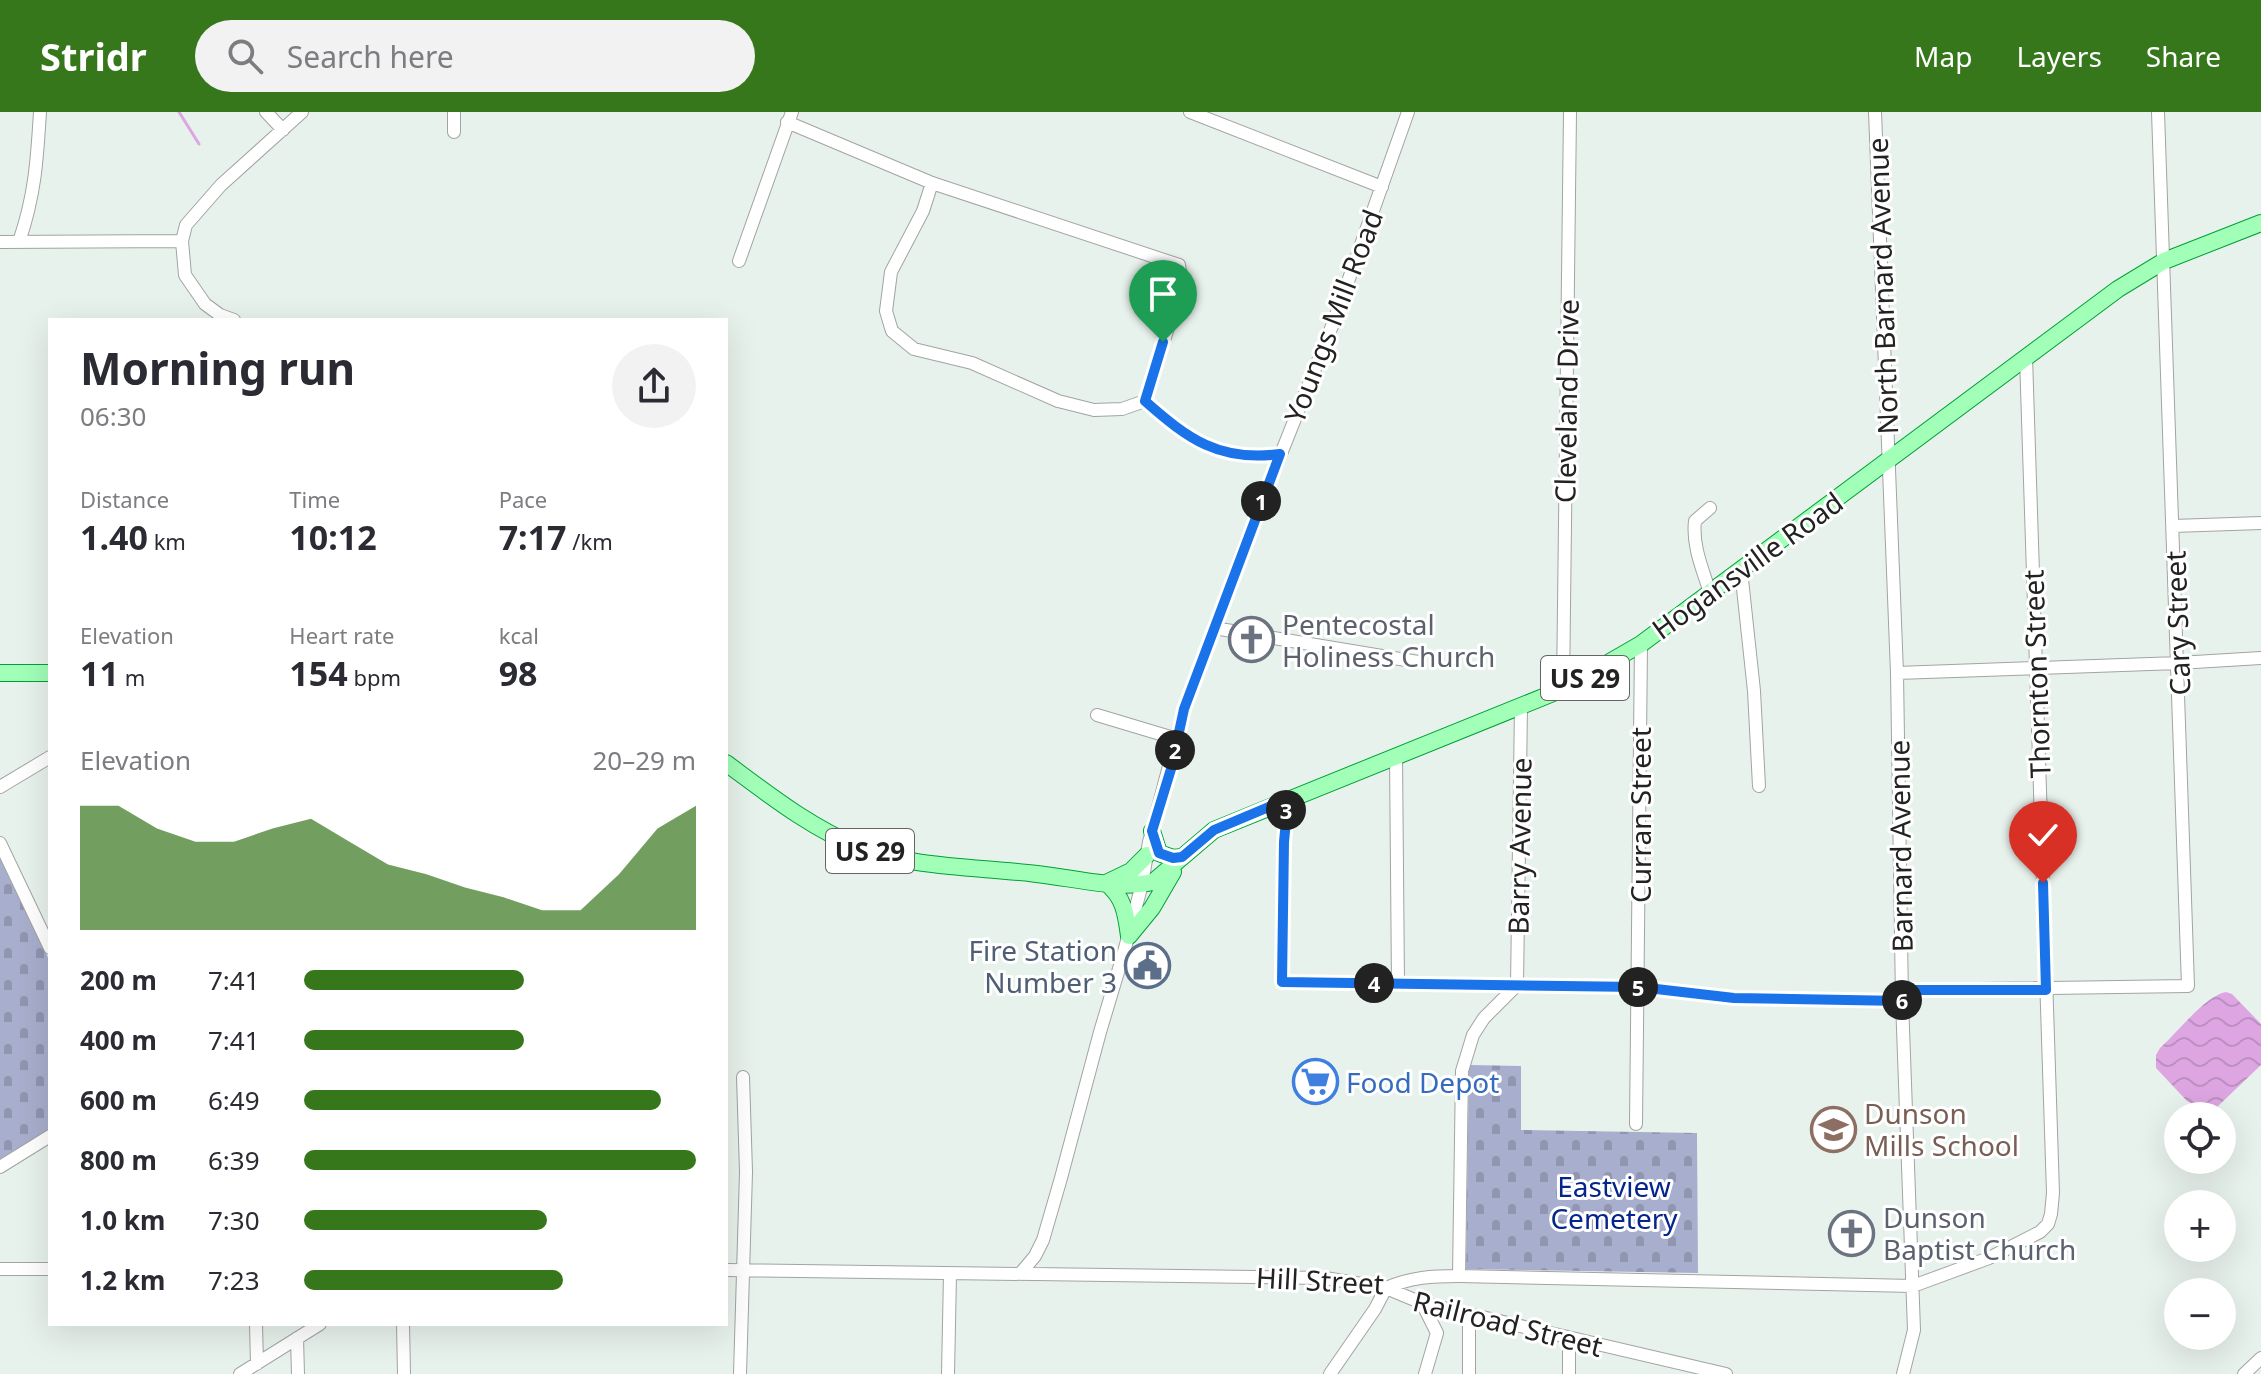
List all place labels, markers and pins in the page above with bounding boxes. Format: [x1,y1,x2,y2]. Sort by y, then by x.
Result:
pin [1129,260,1197,342]
pin: 1 [1241,481,1281,521]
place label: Pentecostal Holiness Church [1282,605,1495,675]
church icon: Pentecostal Holiness Church [1227,616,1275,664]
pin: 2 [1155,730,1195,770]
pin: 3 [1266,790,1306,830]
pin [2009,801,2077,883]
place label: Fire Station Number 3 [968,931,1117,1001]
public building icon: Fire Station Number 3 [1124,942,1172,990]
pin: 4 [1354,963,1394,1003]
pin: 5 [1618,967,1658,1007]
pin: 6 [1882,980,1922,1020]
supermarket icon: Food Depot [1291,1058,1339,1106]
place label: Food Depot [1346,1063,1499,1101]
place label: Dunson Mills School [1864,1094,2019,1164]
school or university icon: Dunson Mills School [1809,1105,1857,1153]
place label: Dunson Baptist Church [1883,1198,2076,1268]
church icon: Dunson Baptist Church [1828,1209,1876,1257]

